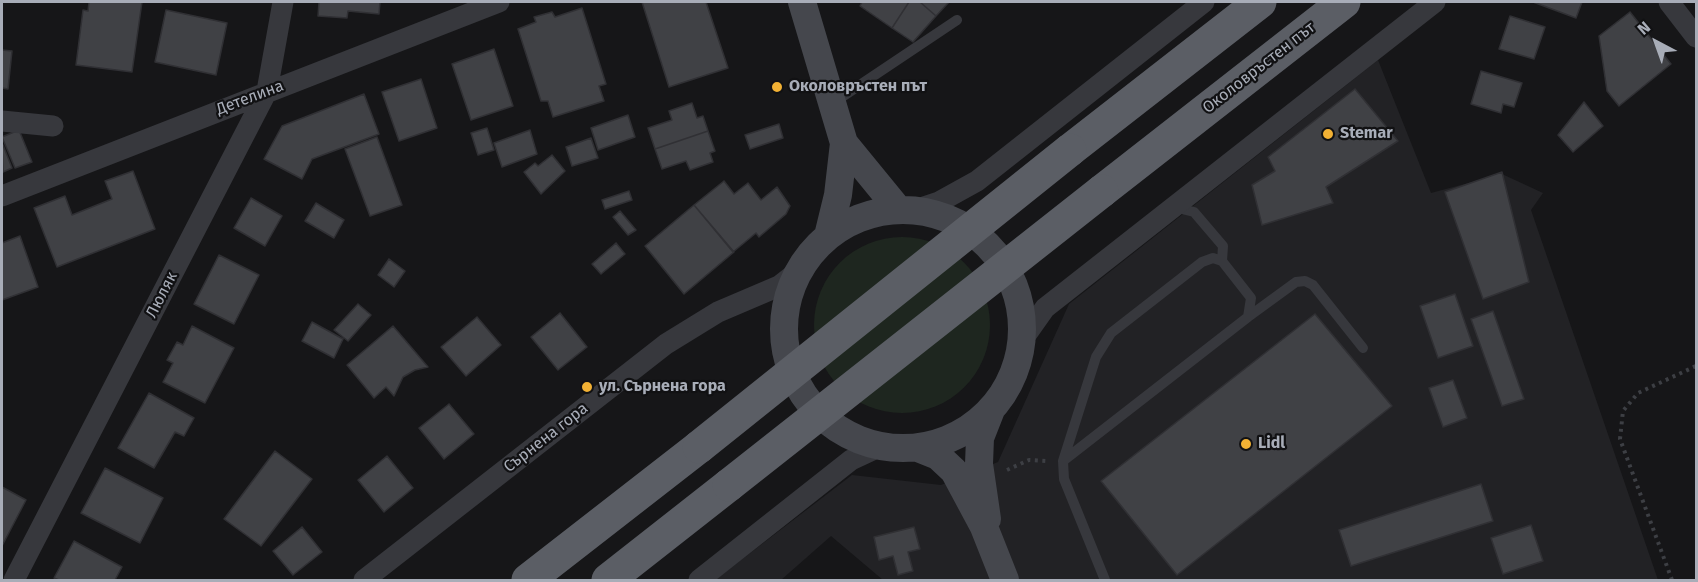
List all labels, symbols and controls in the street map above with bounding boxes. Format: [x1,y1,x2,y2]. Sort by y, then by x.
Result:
north arrow [1626,12,1686,72]
text: N [1634,17,1654,39]
street label: Околовръстен път [1199,18,1319,118]
street label: Детелина [214,76,286,120]
place label: Околовръстен път [789,77,927,97]
marker: Околовръстен път [770,80,784,94]
place label: Stemar [1340,124,1393,144]
marker: Stemar [1321,127,1335,141]
street label: Люляк [142,269,182,321]
place label: ул. Сърнена гора [599,377,726,397]
marker: ул. Сърнена гора [580,380,594,394]
street label: Сърнена гора [500,399,592,477]
place label: Lidl [1258,434,1285,454]
marker: Lidl [1239,437,1253,451]

